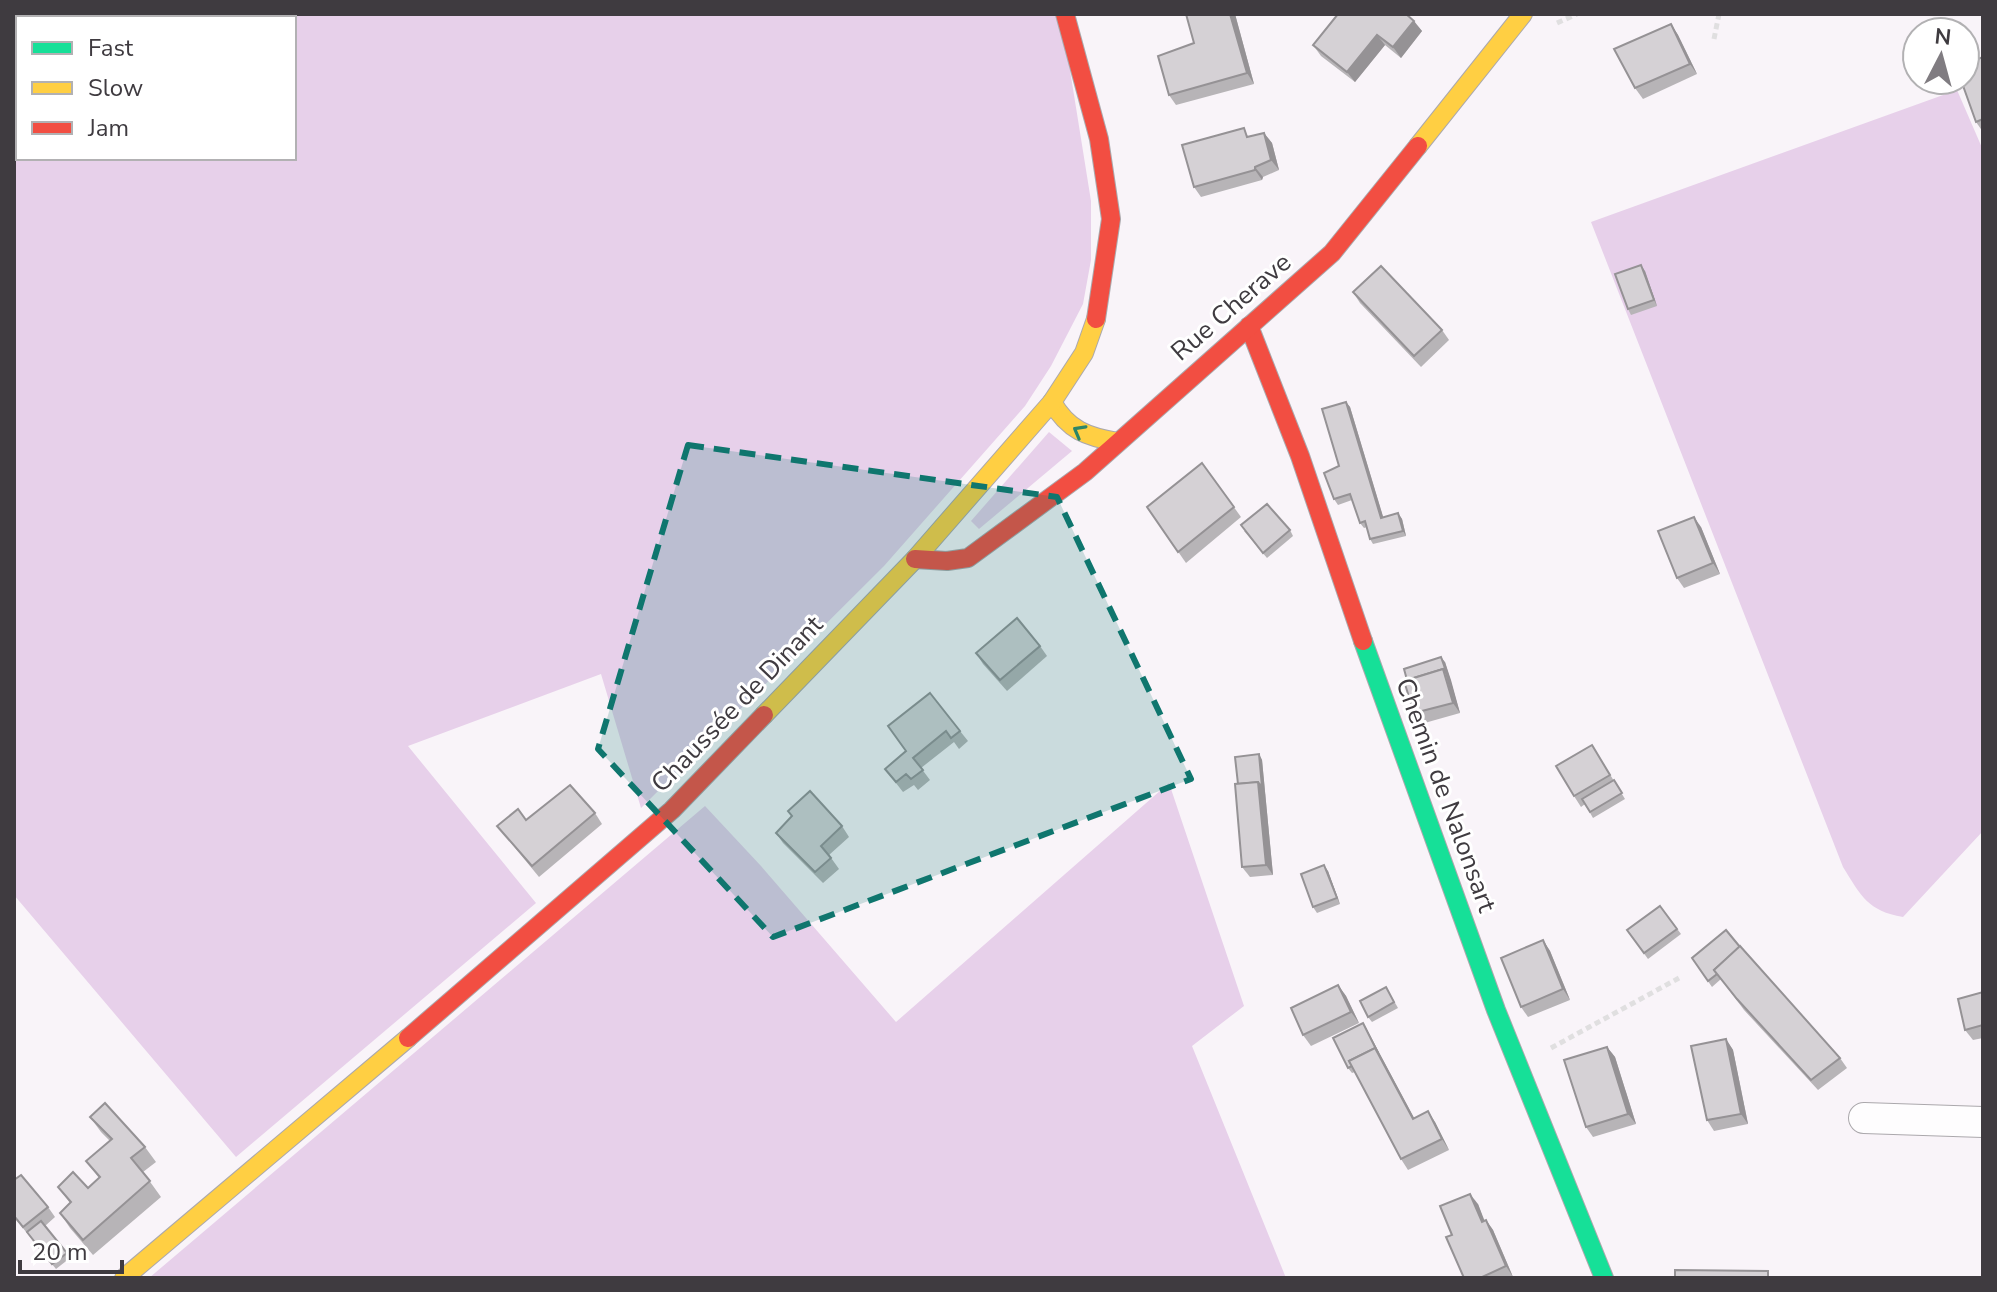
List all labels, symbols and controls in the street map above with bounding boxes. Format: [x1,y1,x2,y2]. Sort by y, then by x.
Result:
legend [16,16,296,160]
north arrow [1901,16,1981,96]
text: N [1933,21,1953,53]
text: Fast [88,32,134,64]
text: Slow [88,72,143,104]
text: Jam [87,112,129,144]
street label: Rue Cherave [1163,245,1299,369]
one-way arrow [1073,425,1088,441]
street label: Chaussée de Dinant [643,607,831,800]
street label: Chemin de Nalonsart [1387,673,1505,918]
scale bar [20,1224,122,1274]
text: 20 m [32,1236,88,1268]

